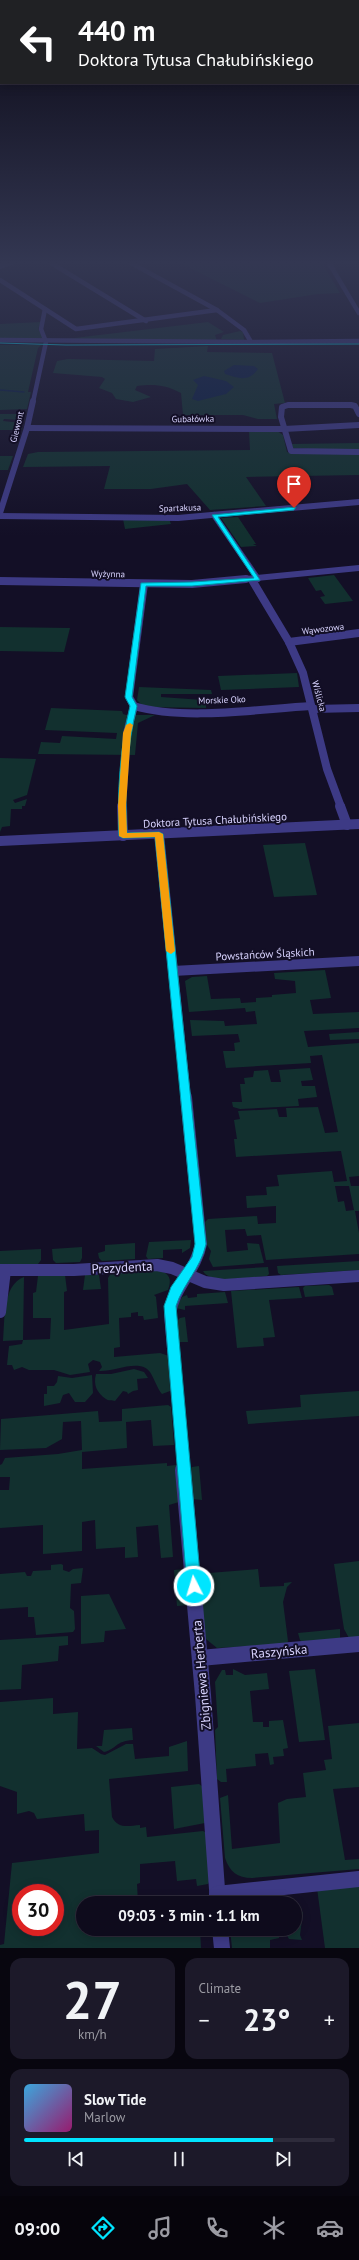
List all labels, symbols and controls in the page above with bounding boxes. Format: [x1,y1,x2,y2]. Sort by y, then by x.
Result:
text: 440 m [78,12,155,49]
icon: left [12,16,64,68]
text: Doktora Tytusa Chałubińskiego [78,48,314,71]
street label: Giewont [7,410,26,444]
street label: Gubałówka [172,413,214,424]
pin [277,467,311,508]
icon: arrive [283,473,305,495]
street label: Spartakusa [159,501,201,514]
street label: Wyżynna [91,568,125,579]
street label: Wąwozowa [301,620,345,637]
street label: Wiślicka [310,679,329,713]
street label: Morskie Oko [198,693,246,706]
street label: Doktora Tytusa Chałubińskiego [143,809,287,831]
street label: Powstańców Śląskich [215,944,315,964]
street label: Prezydenta [91,1257,153,1278]
position arrow [173,1565,215,1607]
street label: Zbigniewa Herberta [188,1619,215,1731]
street label: Raszyńska [250,1641,308,1662]
speed limit sign: 30 [12,1884,64,1936]
text: 09:03 · 3 min · 1.1 km [118,1906,260,1925]
text: 27 [63,1966,122,2033]
text: Climate [199,1980,241,1997]
text: 23° [243,2000,290,2039]
text: − [199,2006,210,2034]
text: + [324,2006,335,2034]
text: km/h [78,2026,107,2043]
text: Slow Tide [84,2090,146,2109]
text: Marlow [84,2109,125,2126]
icon: previous [65,2148,87,2170]
icon: pause [168,2148,190,2170]
icon: next [272,2148,294,2170]
icon: directions [89,2214,117,2242]
icon: music [146,2214,174,2242]
icon: phone [203,2214,231,2242]
icon: climate [260,2214,288,2242]
icon: car [316,2214,344,2242]
text: 09:00 [14,2217,60,2240]

